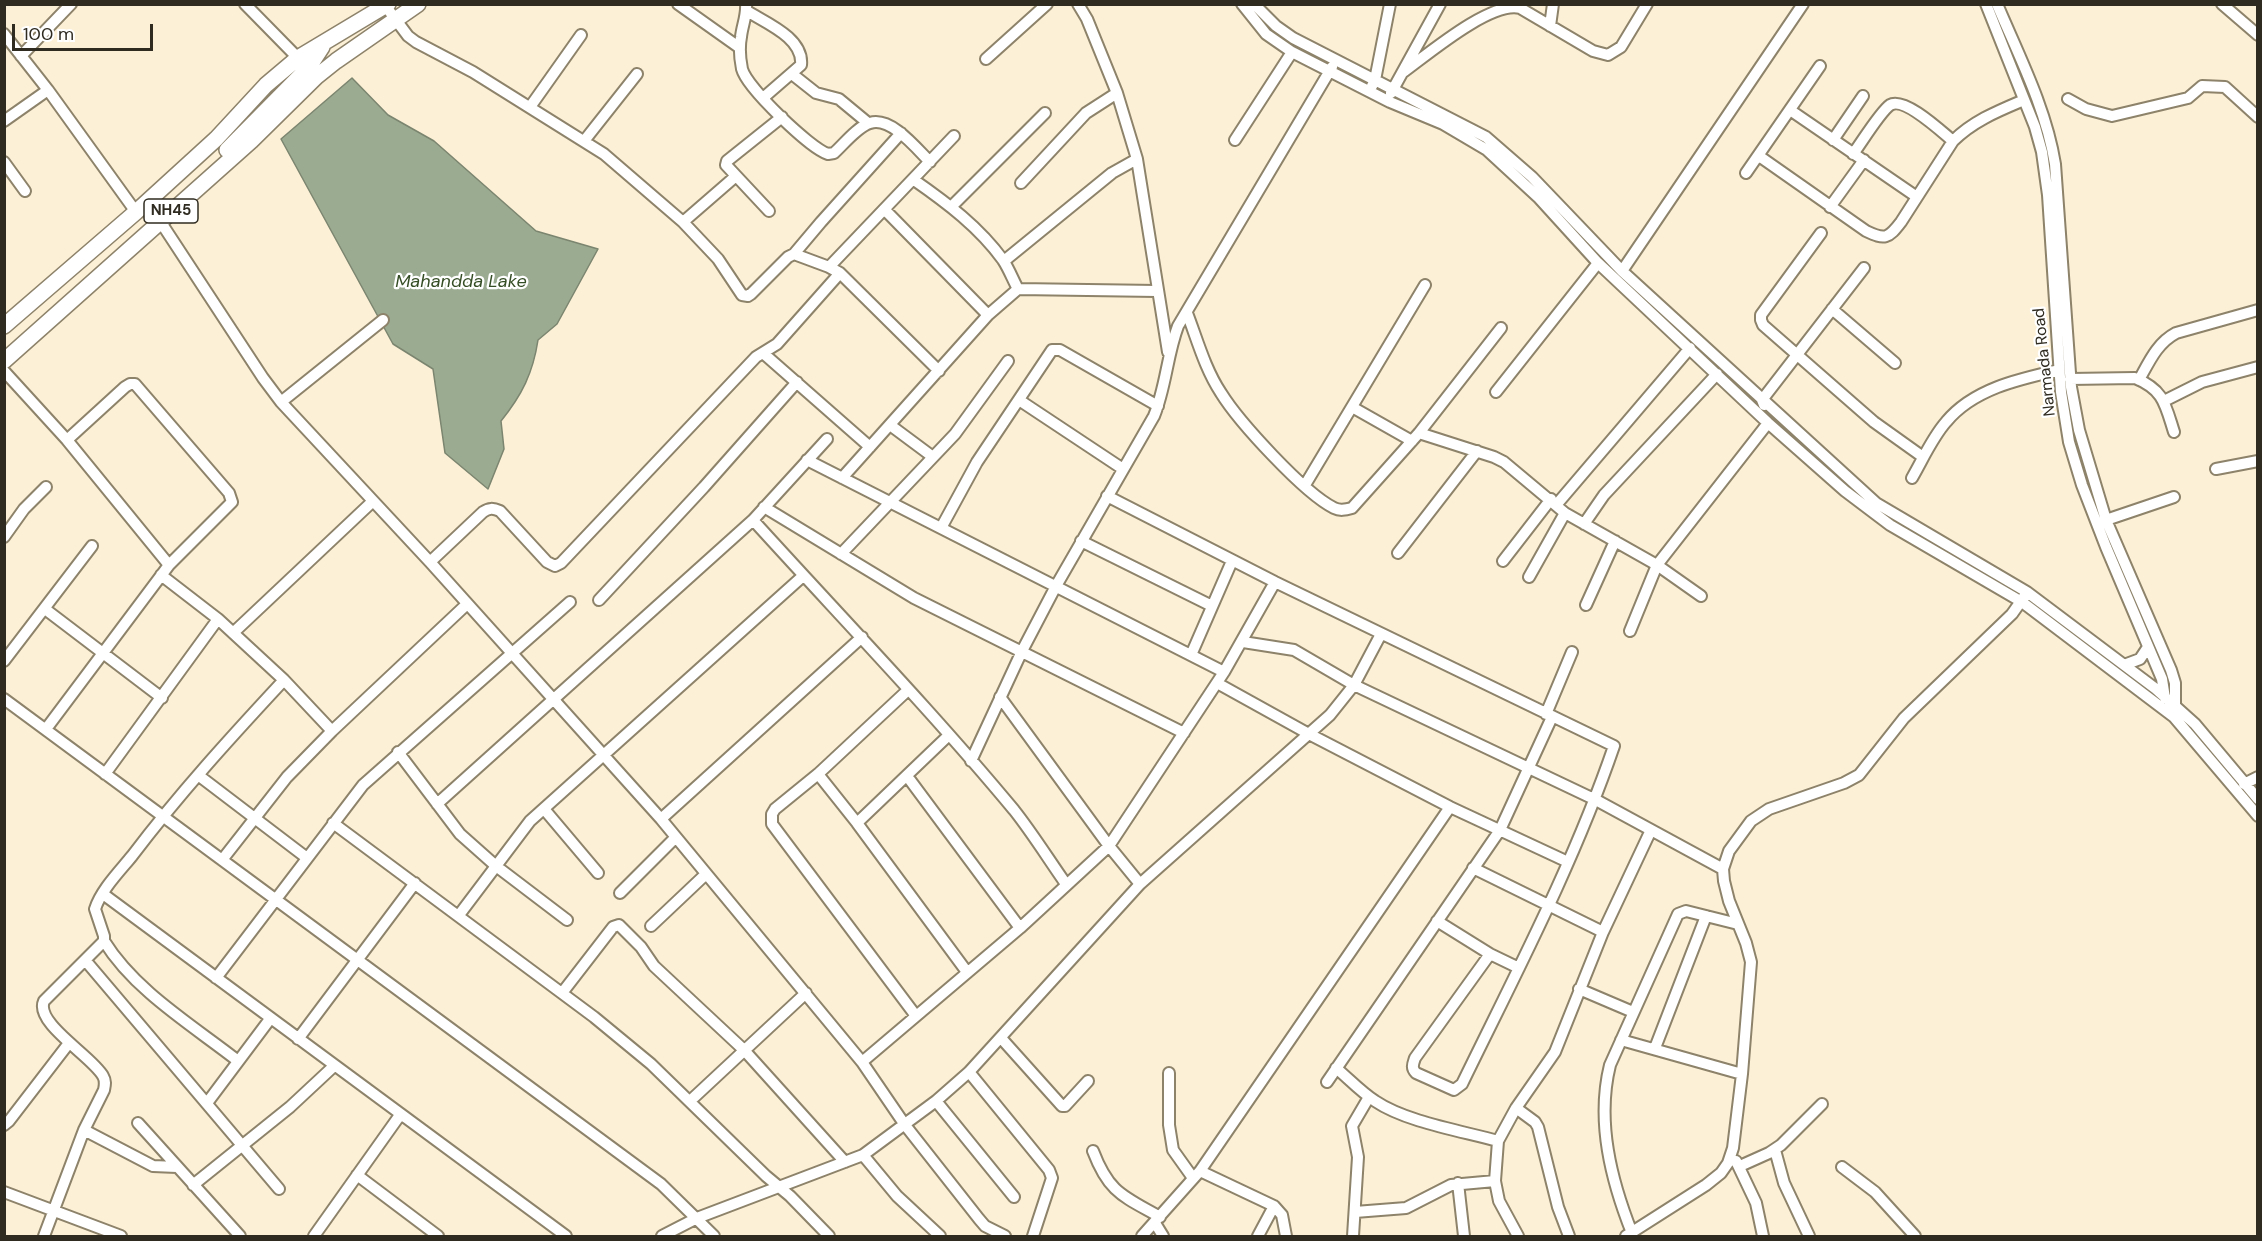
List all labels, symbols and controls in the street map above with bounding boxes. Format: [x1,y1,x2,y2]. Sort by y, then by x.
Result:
scale bar [15,12,156,50]
text: 100 m [23,22,74,46]
road number: NH45 [144,199,198,223]
water label: Mahandda Lake [395,271,527,293]
street label: Narmada Road [2030,307,2060,417]

